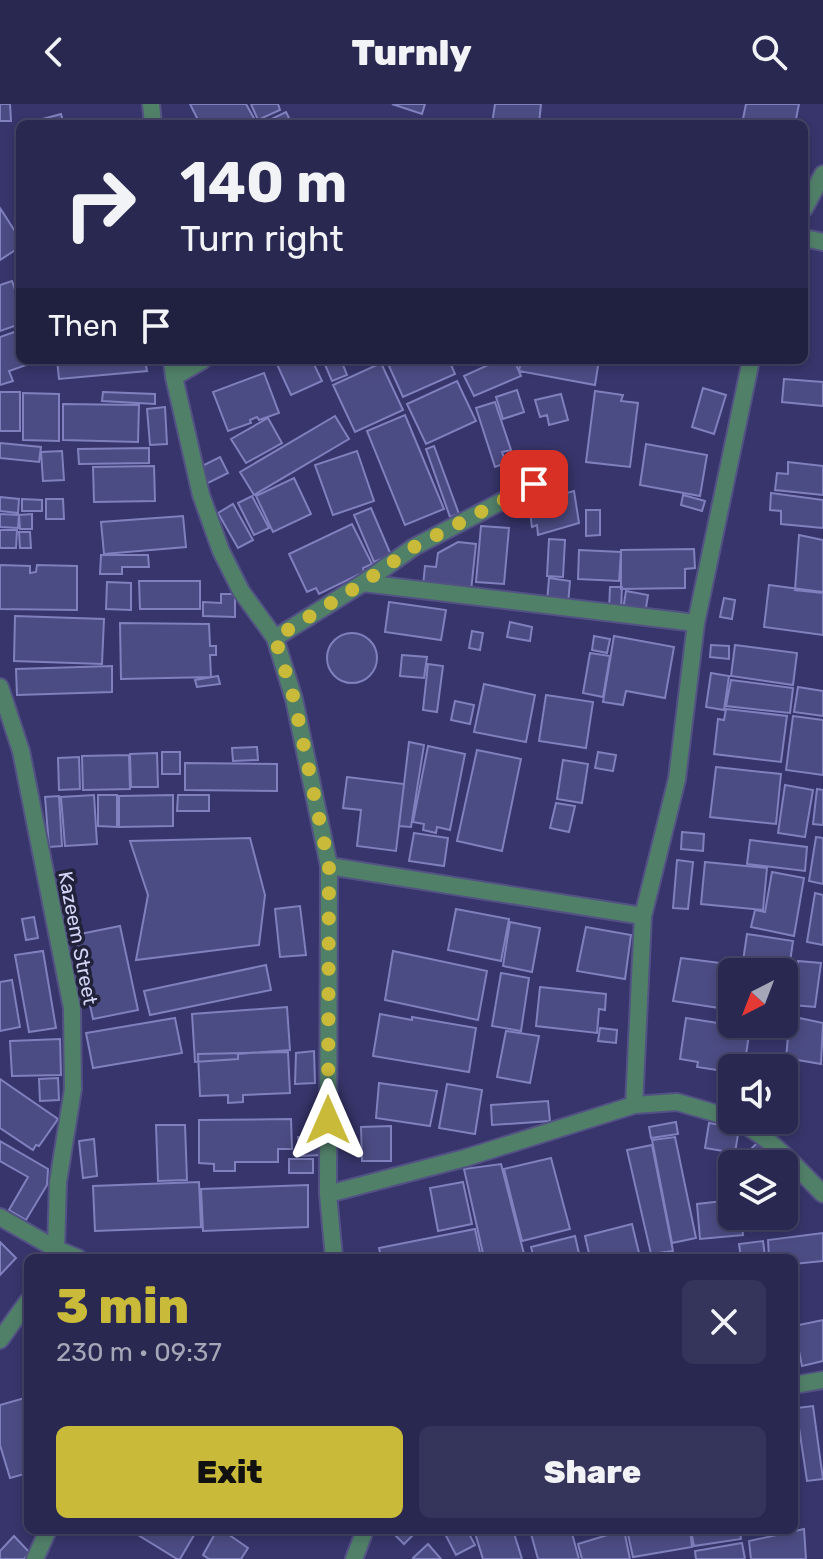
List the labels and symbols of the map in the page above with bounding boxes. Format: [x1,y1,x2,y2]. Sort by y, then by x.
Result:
pin [500,450,568,518]
street label: Kazeem Street [53,869,103,1007]
north arrow [718,958,798,1038]
position arrow [286,1078,370,1162]

